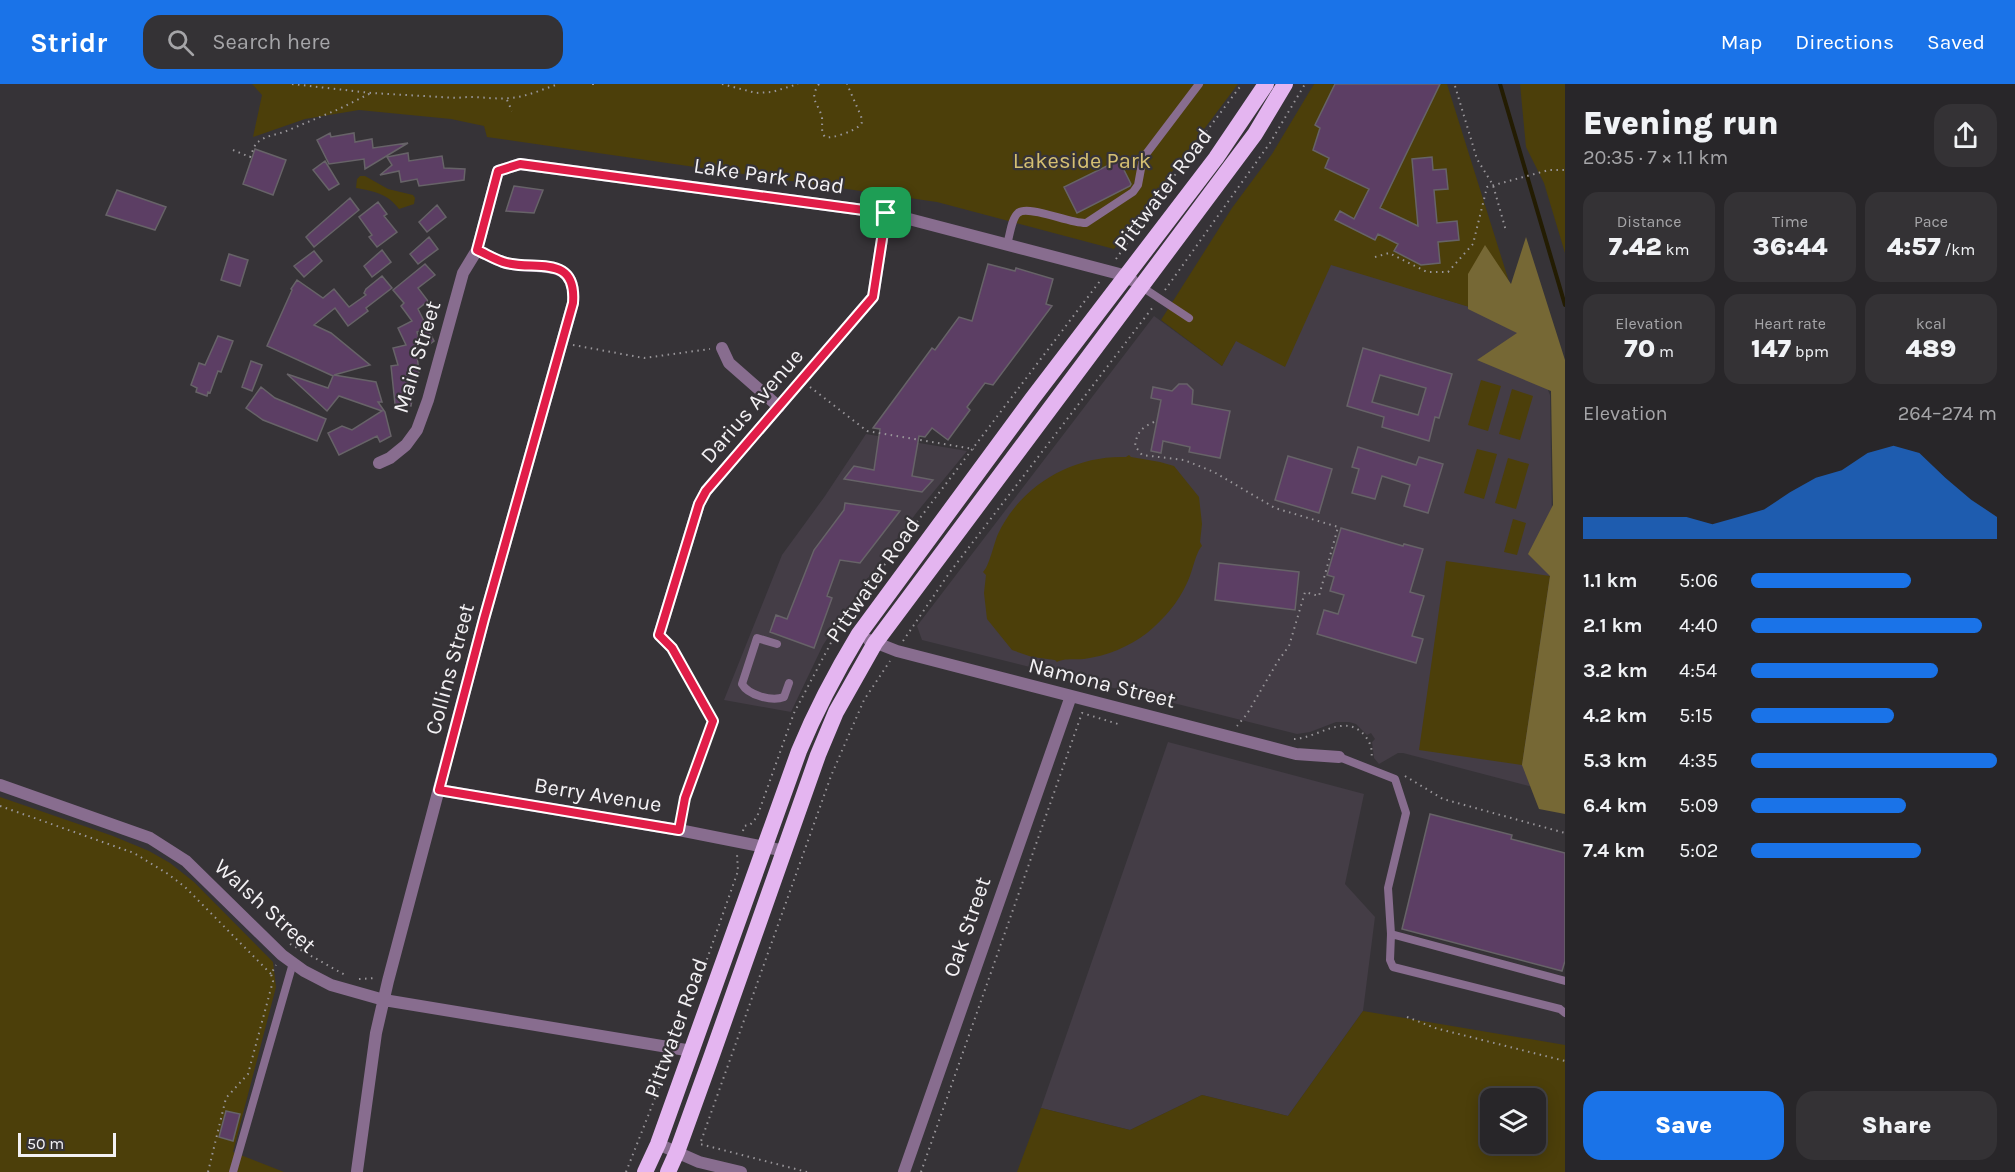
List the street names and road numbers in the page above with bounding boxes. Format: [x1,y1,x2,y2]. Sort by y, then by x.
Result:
street label: Pittwater Road [1108,124,1218,256]
street label: Lake Park Road [692,153,846,199]
street label: Main Street [388,298,446,416]
street label: Darius Avenue [695,343,809,469]
street label: Pittwater Road [820,512,926,648]
street label: Collins Street [420,601,480,737]
street label: Namona Street [1026,652,1178,714]
street label: Berry Avenue [532,772,664,818]
street label: Walsh Street [209,854,321,958]
street label: Oak Street [938,873,996,981]
street label: Pittwater Road [639,955,713,1101]

